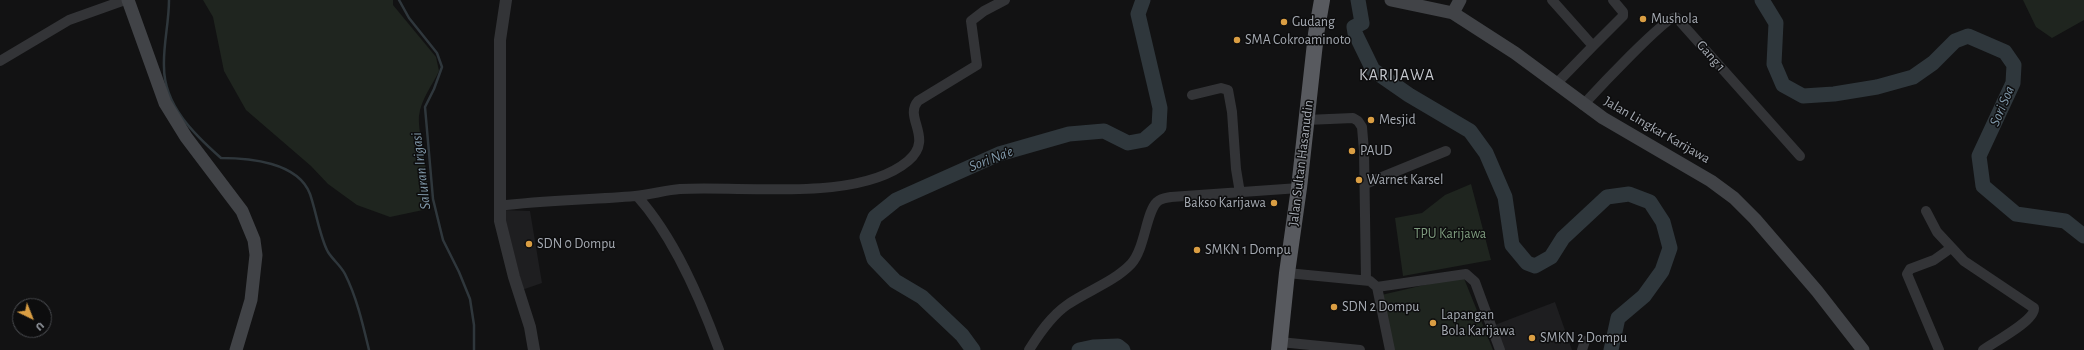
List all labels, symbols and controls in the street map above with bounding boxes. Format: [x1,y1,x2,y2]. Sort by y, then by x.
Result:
place label: Mushola [1651,11,1698,27]
place label: Gudang [1292,14,1335,30]
marker: Mushola [1638,14,1648,24]
marker: Gudang [1279,17,1289,27]
place label: SMA Cokroaminoto [1245,32,1351,48]
marker: SMA Cokroaminoto [1232,35,1242,45]
street label: Gang 1 [1693,37,1729,75]
district label: KARIJAWA [1359,65,1435,85]
water label: Sori Soa [1985,83,2019,129]
street label: Jalan Lingkar Karijawa [1601,93,1713,167]
street label: Jalan Sultan Hasanudin [1285,99,1317,227]
place label: Mesjid [1379,112,1416,128]
marker: Mesjid [1366,115,1376,125]
water label: Saluran Irigasi [407,131,435,211]
water label: Sori Na'e [966,142,1016,176]
place label: PAUD [1360,143,1392,159]
marker: PAUD [1347,146,1357,156]
place label: Warnet Karsel [1367,172,1444,188]
marker: Warnet Karsel [1354,175,1364,185]
place label: Bakso Karijawa [1184,195,1266,211]
marker: Bakso Karijawa [1269,198,1279,208]
park label: TPU Karijawa [1414,226,1486,242]
place label: SDN 0 Dompu [537,236,615,252]
marker: SDN 0 Dompu [524,239,534,249]
place label: SMKN 1 Dompu [1205,242,1291,258]
marker: SMKN 1 Dompu [1192,245,1202,255]
north arrow [12,298,52,338]
place label: SDN 2 Dompu [1342,299,1419,315]
marker: SDN 2 Dompu [1329,302,1339,312]
place label: Lapangan Bola Karijawa [1441,307,1515,340]
marker: Lapangan Bola Karijawa [1428,318,1438,328]
text: U [34,320,46,333]
place label: SMKN 2 Dompu [1540,330,1627,346]
marker: SMKN 2 Dompu [1527,333,1537,343]

